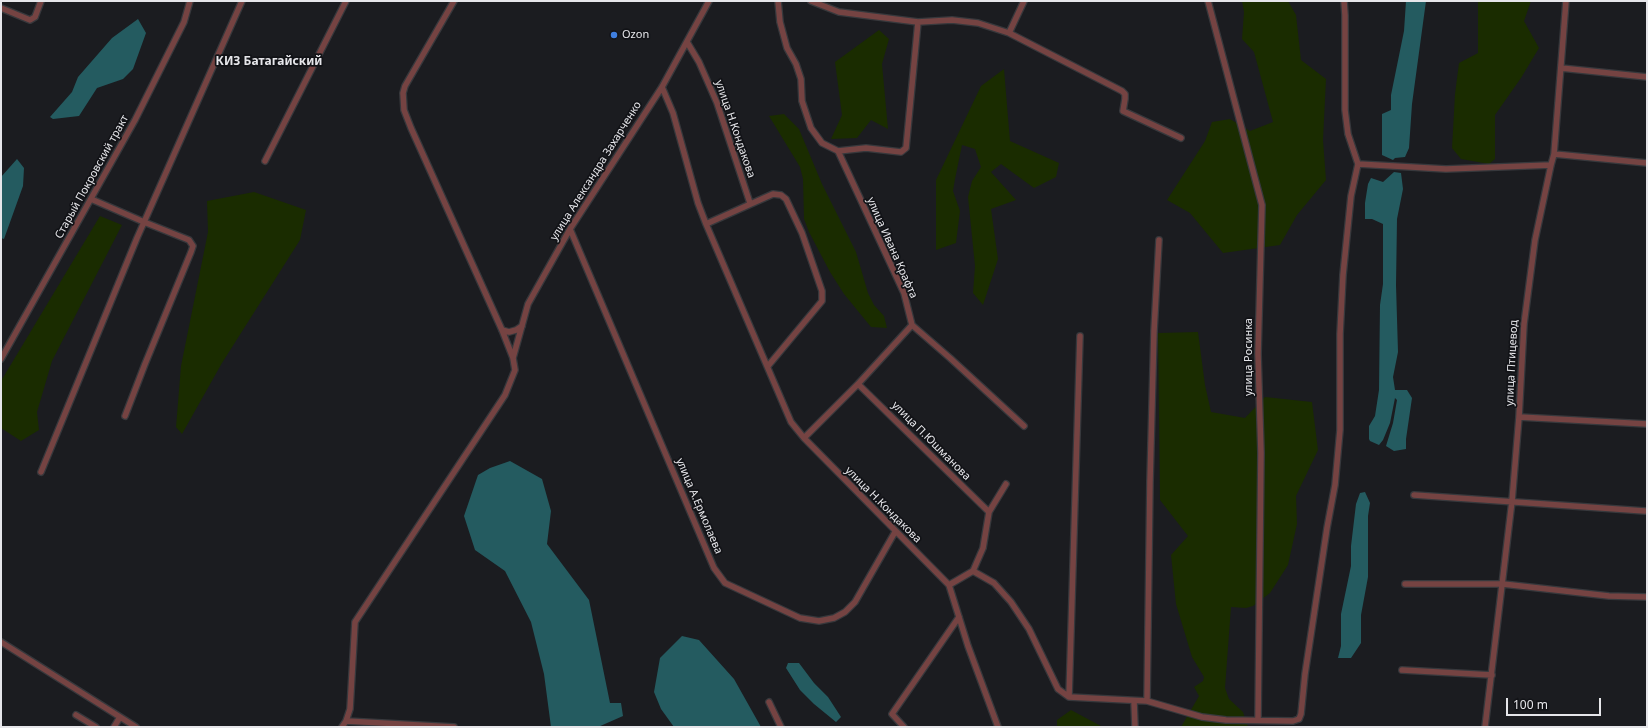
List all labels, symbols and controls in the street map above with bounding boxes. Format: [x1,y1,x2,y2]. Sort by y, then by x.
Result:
place label: Ozon [622,28,649,42]
marker: Ozon [609,30,619,40]
district label: КИЗ Батагайский [216,55,322,69]
street label: улица Н.Кондакова [712,78,758,180]
street label: улица Александра Захарченко [548,99,644,243]
street label: Старый Покровский тракт [52,113,132,241]
street label: улица Ивана Крафта [864,195,920,301]
street label: улица Росинка [1242,318,1256,396]
street label: улица Птицевод [1503,320,1521,406]
street label: улица П.Юшманова [889,399,973,483]
street label: улица А.Ермолаева [673,456,725,556]
street label: улица Н.Кондакова [842,464,924,546]
scale bar [1508,690,1603,716]
text: 100 m [1513,696,1548,713]

